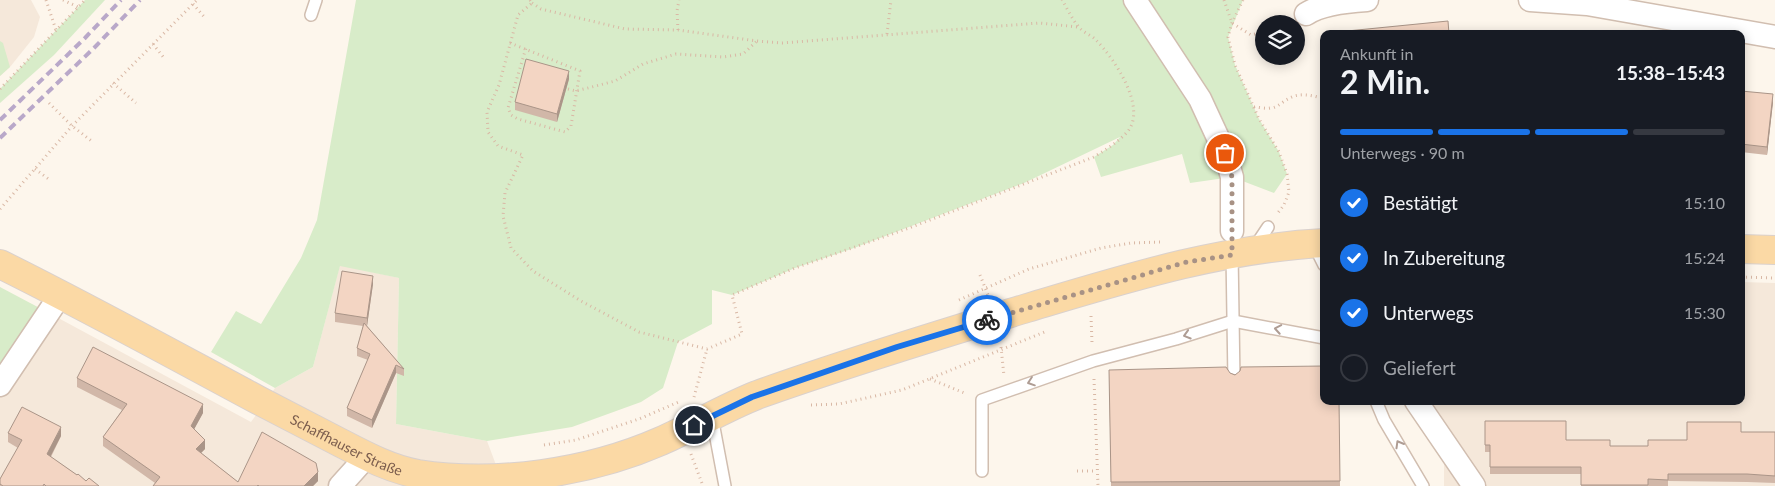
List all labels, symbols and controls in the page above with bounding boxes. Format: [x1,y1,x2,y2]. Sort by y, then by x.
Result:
map controls [1255,15,1305,65]
button: layers [1255,15,1305,65]
text: Ankunft in [1340,44,1413,63]
text: 15:38–15:43 [1616,61,1725,84]
text: 2 Min. [1340,62,1430,101]
pin [1204,132,1246,174]
icon: bag [1211,139,1239,167]
text: Unterwegs · 90 m [1340,143,1465,162]
icon: check [1340,189,1368,217]
text: Bestätigt [1383,191,1458,214]
text: 15:10 [1684,193,1725,212]
icon: check [1340,244,1368,272]
text: In Zubereitung [1383,246,1505,269]
text: 15:24 [1684,248,1725,267]
courier [962,295,1012,345]
icon: check [1340,299,1368,327]
text: Unterwegs [1383,301,1474,324]
text: 15:30 [1684,303,1725,322]
icon: bike [973,306,1001,334]
one-way arrow [1274,324,1283,334]
one-way arrow [1183,330,1191,340]
text: Geliefert [1383,356,1456,379]
one-way arrow [1027,376,1036,386]
pin [673,404,715,446]
street label: Schaffhauser Straße [288,410,405,478]
icon: home [680,411,708,439]
one-way arrow [1395,441,1405,450]

